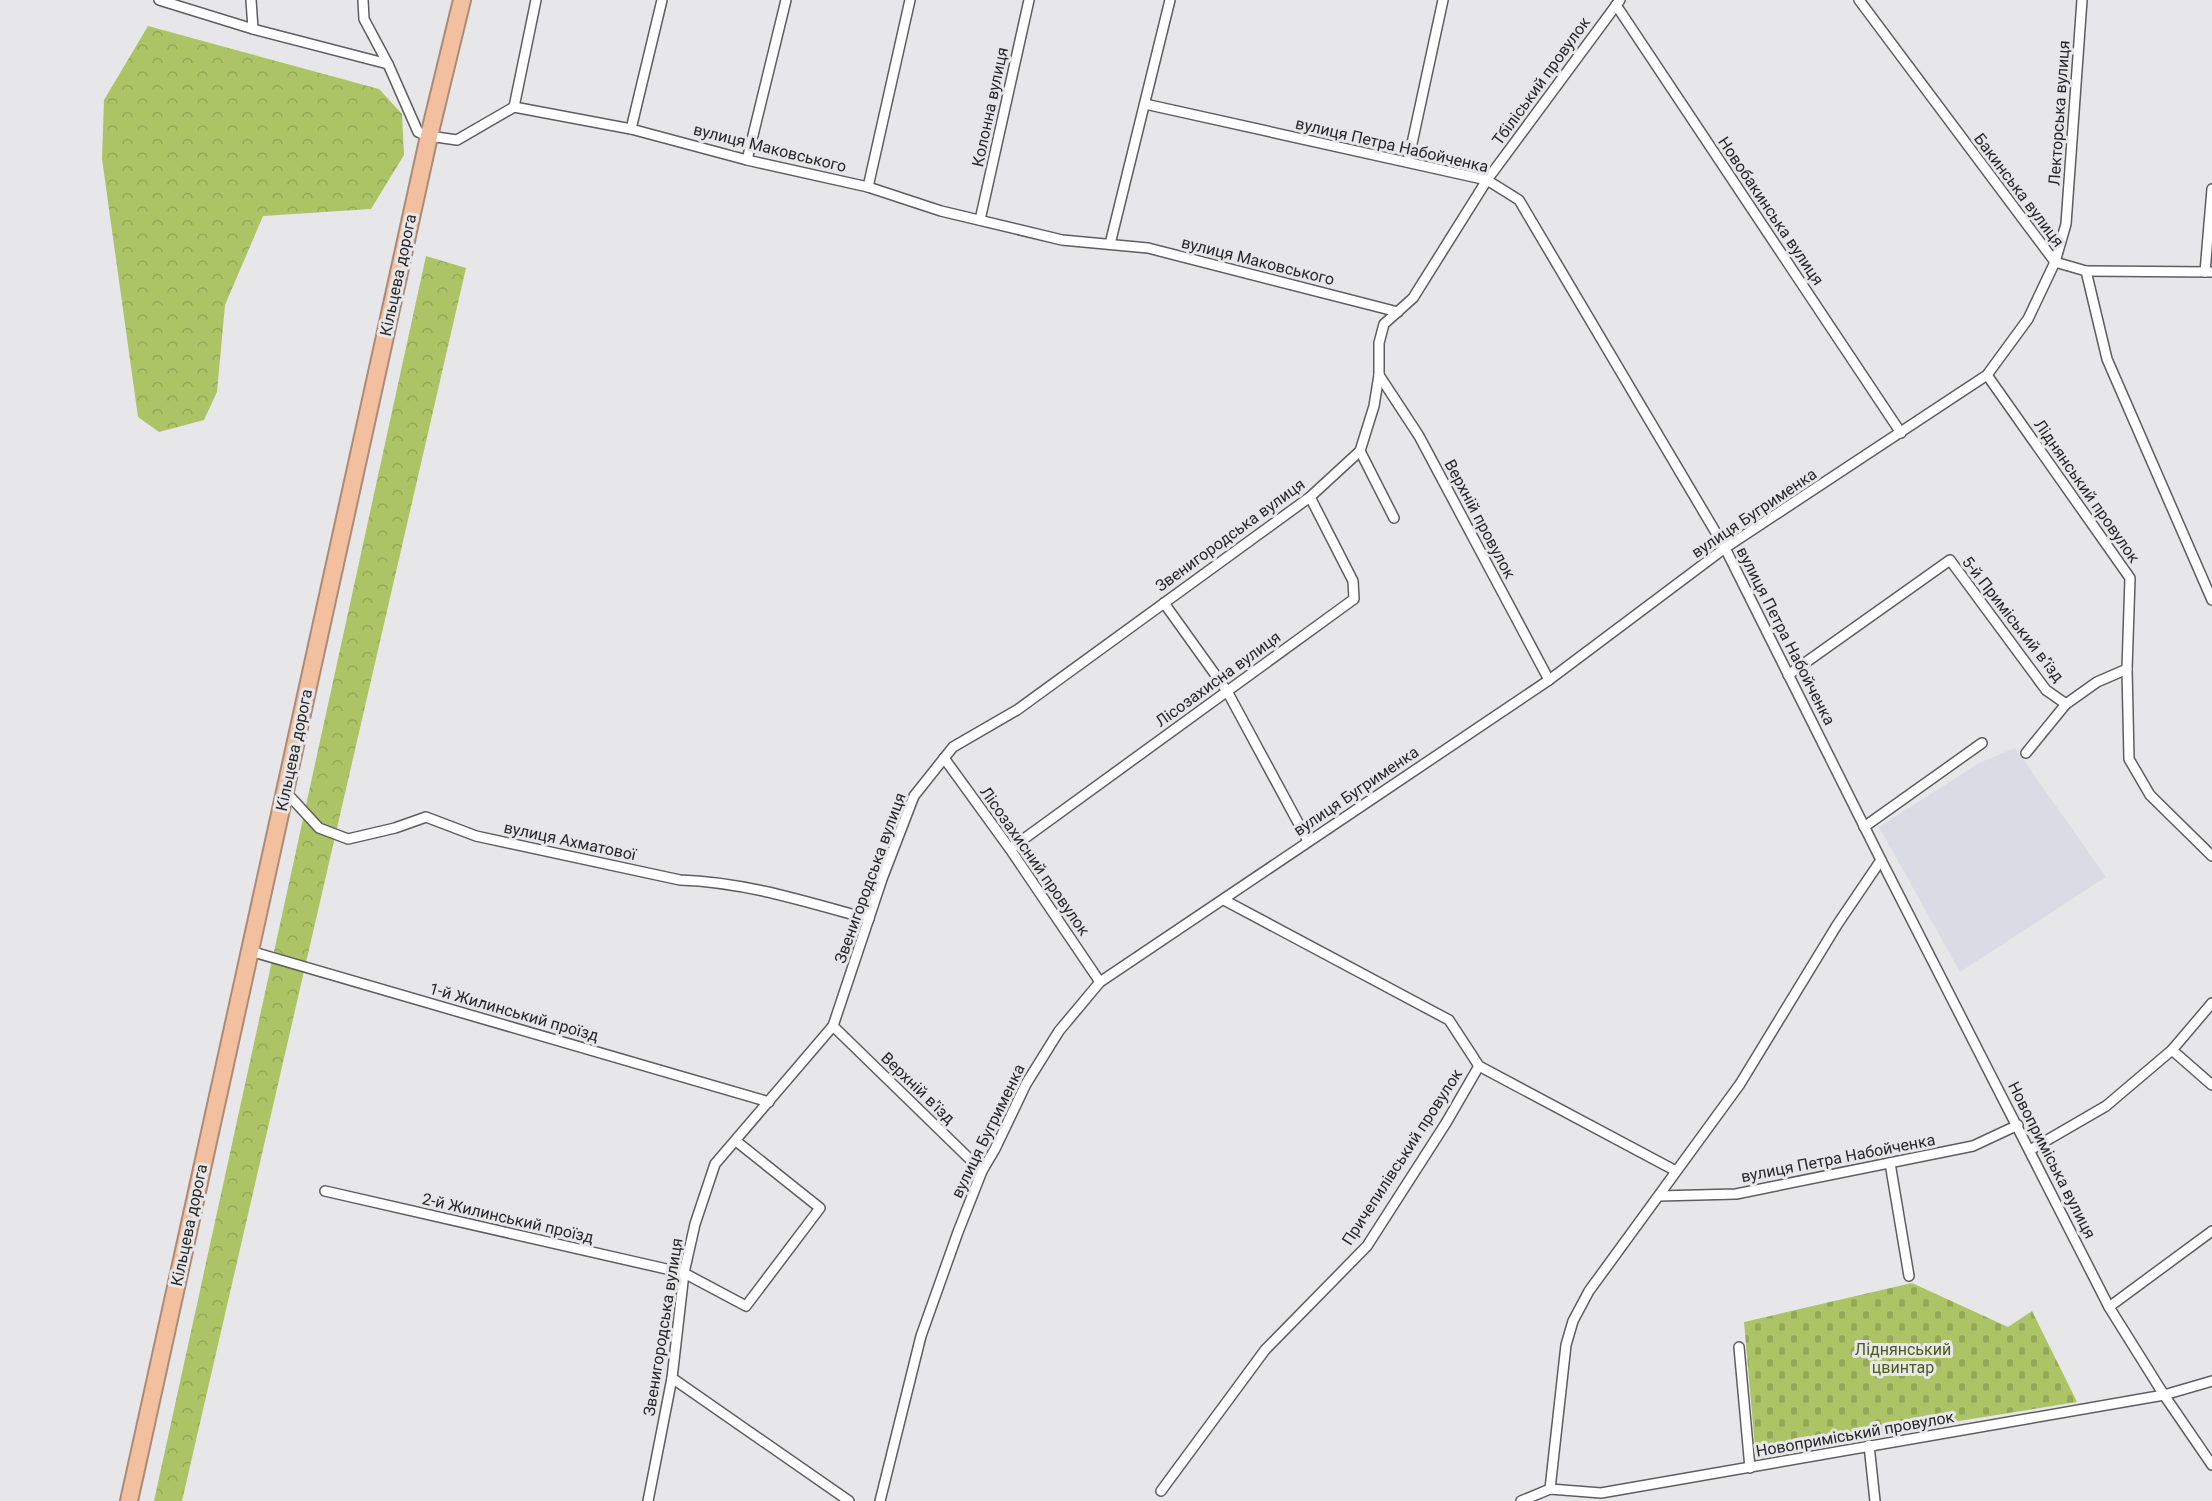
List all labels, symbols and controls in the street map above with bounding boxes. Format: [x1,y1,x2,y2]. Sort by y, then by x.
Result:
street label: Тбіліський провулок [1488,13,1594,149]
street label: Лекторська вулиця [2044,40,2074,186]
street label: Колонна вулиця [968,45,1012,169]
street label: вулиця Петра Набойченка [1294,114,1490,176]
street label: вулиця Маковського [692,120,848,176]
street label: Бакинська вулиця [1970,129,2068,251]
street label: Новобакинська вулиця [1714,133,1828,289]
street label: Кільцева дорога [376,212,420,338]
street label: вулиця Маковського [1180,233,1336,289]
street label: Ліднянський провулок [2030,416,2144,567]
street label: Верхній провулок [1441,456,1520,582]
street label: вулиця Бугрименка [1688,464,1820,562]
street label: Звенигородська вулиця [1152,474,1308,596]
street label: вулиця Петра Набойченка [1733,544,1839,728]
street label: 5-й Приміський в’їзд [1958,552,2068,686]
street label: Лісозахисна вулиця [1152,627,1284,731]
street label: Кільцева дорога [272,687,316,813]
street label: вулиця Бугрименка [1290,742,1422,840]
street label: Лісозахисний провулок [976,783,1094,939]
street label: Звенигородська вулиця [830,790,910,966]
street label: вулиця Ахматової [502,818,639,865]
street label: 1-й Жилинський проїзд [427,979,601,1045]
street label: Верхній в'їзд [877,1048,959,1128]
street label: вулиця Бугрименка [947,1061,1029,1201]
street label: Причепилівський провулок [1338,1065,1466,1249]
street label: Новоприміська вулиця [2004,1078,2100,1242]
street label: вулиця Петра Набойченка [1739,1130,1937,1186]
street label: Кільцева дорога [167,1162,211,1288]
street label: 2-й Жилинський проїзд [420,1189,596,1247]
street label: Звенигородська вулиця [640,1237,686,1417]
park label: Ліднянський цвинтар [1855,1340,1951,1377]
street label: Новоприміський провулок [1754,1407,1956,1461]

